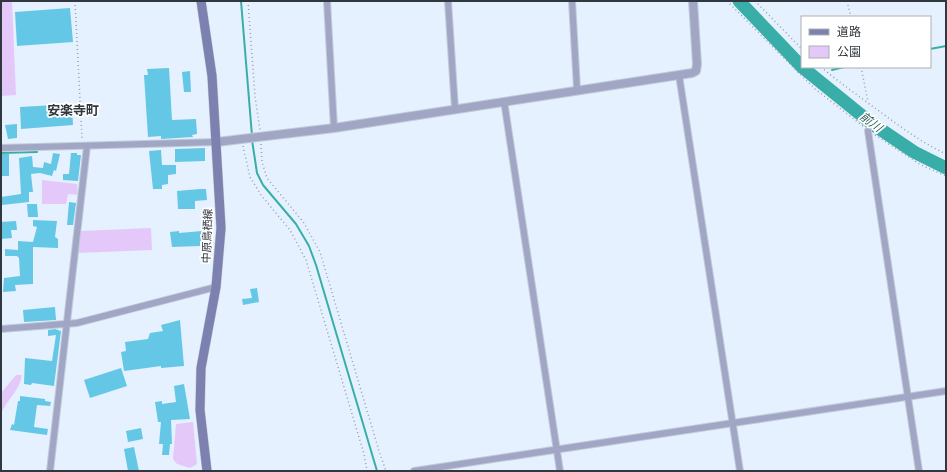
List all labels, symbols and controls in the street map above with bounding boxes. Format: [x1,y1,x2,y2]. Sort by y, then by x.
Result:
legend [801,16,931,68]
text: 道路 [837,24,861,40]
text: 公園 [837,44,861,60]
district label: 安楽寺町 [47,102,99,119]
water label: 前川 [857,108,887,137]
street label: 中原鳥栖線 [199,208,215,264]

